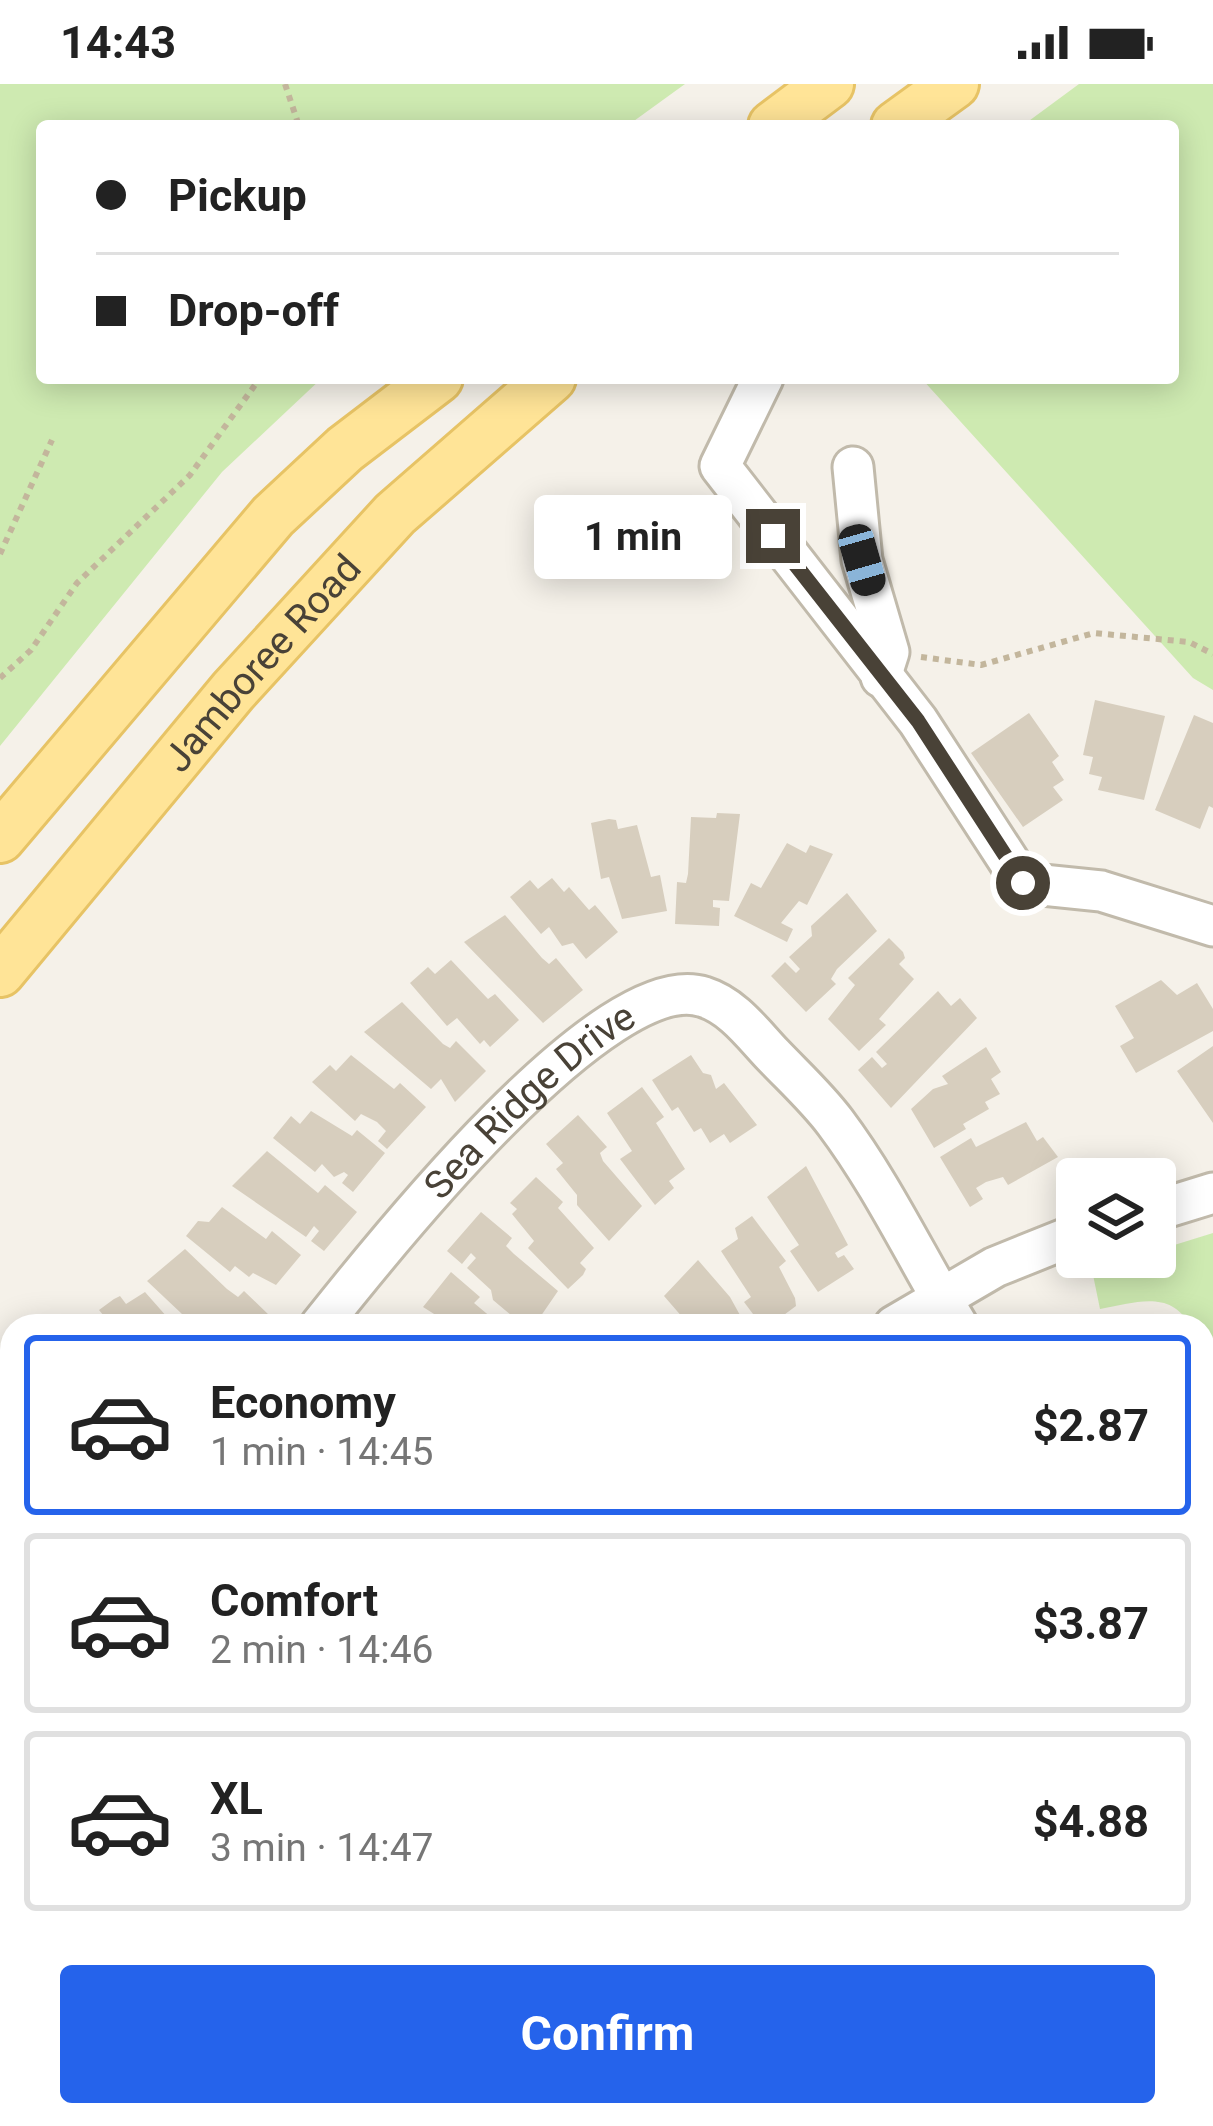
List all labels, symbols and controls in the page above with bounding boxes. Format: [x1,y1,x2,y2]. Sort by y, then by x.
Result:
text: 14:43 [60,16,176,69]
text: Pickup [168,169,307,222]
text: Drop-off [168,284,339,337]
callout: 1 min [533,494,731,578]
route end [746,509,800,563]
text: 1 min [584,514,682,560]
car [835,520,889,600]
street label: Jamboree Road [154,545,370,781]
route start [996,856,1050,910]
street label: Sea Ridge Drive [415,993,643,1208]
map controls [1056,1158,1176,1278]
button: layers [1056,1158,1176,1278]
icon: car [66,1371,174,1479]
text: Economy [210,1376,396,1429]
text: $2.87 [1033,1399,1149,1452]
text: 1 min · 14:45 [210,1429,433,1475]
icon: car [66,1569,174,1677]
text: Comfort [210,1574,378,1627]
text: $3.87 [1033,1597,1149,1650]
text: 2 min · 14:46 [210,1627,433,1673]
icon: car [66,1767,174,1875]
text: XL [210,1772,263,1825]
text: $4.88 [1033,1795,1149,1848]
text: 3 min · 14:47 [210,1825,433,1871]
button: Confirm [60,1965,1155,2103]

